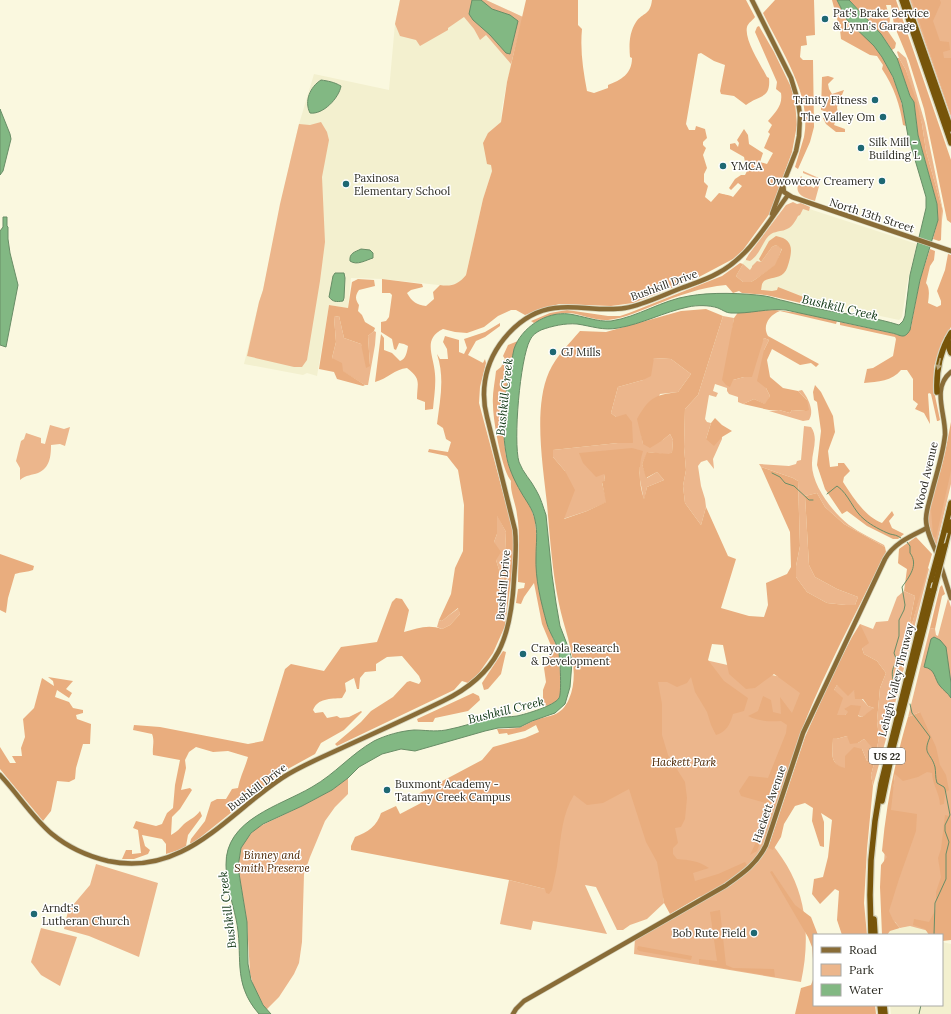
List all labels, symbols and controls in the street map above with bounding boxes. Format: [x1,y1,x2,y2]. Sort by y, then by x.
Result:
place label: Pat's Brake Service & Lynn's Garage [833,6,929,33]
marker: Pat's Brake Service & Lynn's Garage [820,14,830,24]
place label: Trinity Fitness [793,93,867,107]
marker: Trinity Fitness [870,95,880,105]
place label: The Valley Om [801,110,875,124]
marker: The Valley Om [878,112,888,122]
place label: Silk Mill - Building L [869,135,921,162]
marker: Silk Mill - Building L [856,143,866,153]
place label: YMCA [730,159,764,173]
marker: YMCA [718,161,728,171]
place label: Paxinosa Elementary School [354,171,450,198]
place label: Owowcow Creamery [767,174,874,188]
marker: Owowcow Creamery [877,176,887,186]
marker: Paxinosa Elementary School [341,179,351,189]
street label: North 13th Street [828,195,917,236]
street label: Bushkill Drive [629,266,700,304]
water label: Bushkill Creek [800,291,880,323]
place label: GJ Mills [561,345,601,359]
marker: GJ Mills [548,347,558,357]
water label: Bushkill Creek [492,357,516,437]
one-way arrow [936,357,942,370]
street label: Wood Avenue [911,440,941,512]
street label: Bushkill Drive [493,549,513,621]
street label: Lehigh Valley Thruway [875,622,917,738]
place label: Crayola Research & Development [531,641,620,668]
marker: Crayola Research & Development [518,649,528,659]
water label: Bushkill Creek [466,693,546,727]
road number: US 22 [869,748,905,764]
park label: Hackett Park [652,755,717,769]
street label: Bushkill Drive [225,760,289,814]
street label: Hackett Avenue [749,764,789,844]
place label: Buxmont Academy - Tatamy Creek Campus [395,777,510,804]
marker: Buxmont Academy - Tatamy Creek Campus [382,785,392,795]
park label: Binney and Smith Preserve [234,848,310,875]
water label: Bushkill Creek [215,870,239,950]
place label: Arndt's Lutheran Church [41,901,130,928]
marker: Arndt's Lutheran Church [29,909,39,919]
place label: Bob Rute Field [672,926,746,940]
marker: Bob Rute Field [749,928,759,938]
legend [813,934,943,1006]
text: Road [849,942,877,957]
text: Park [849,962,875,977]
text: Water [849,982,884,997]

